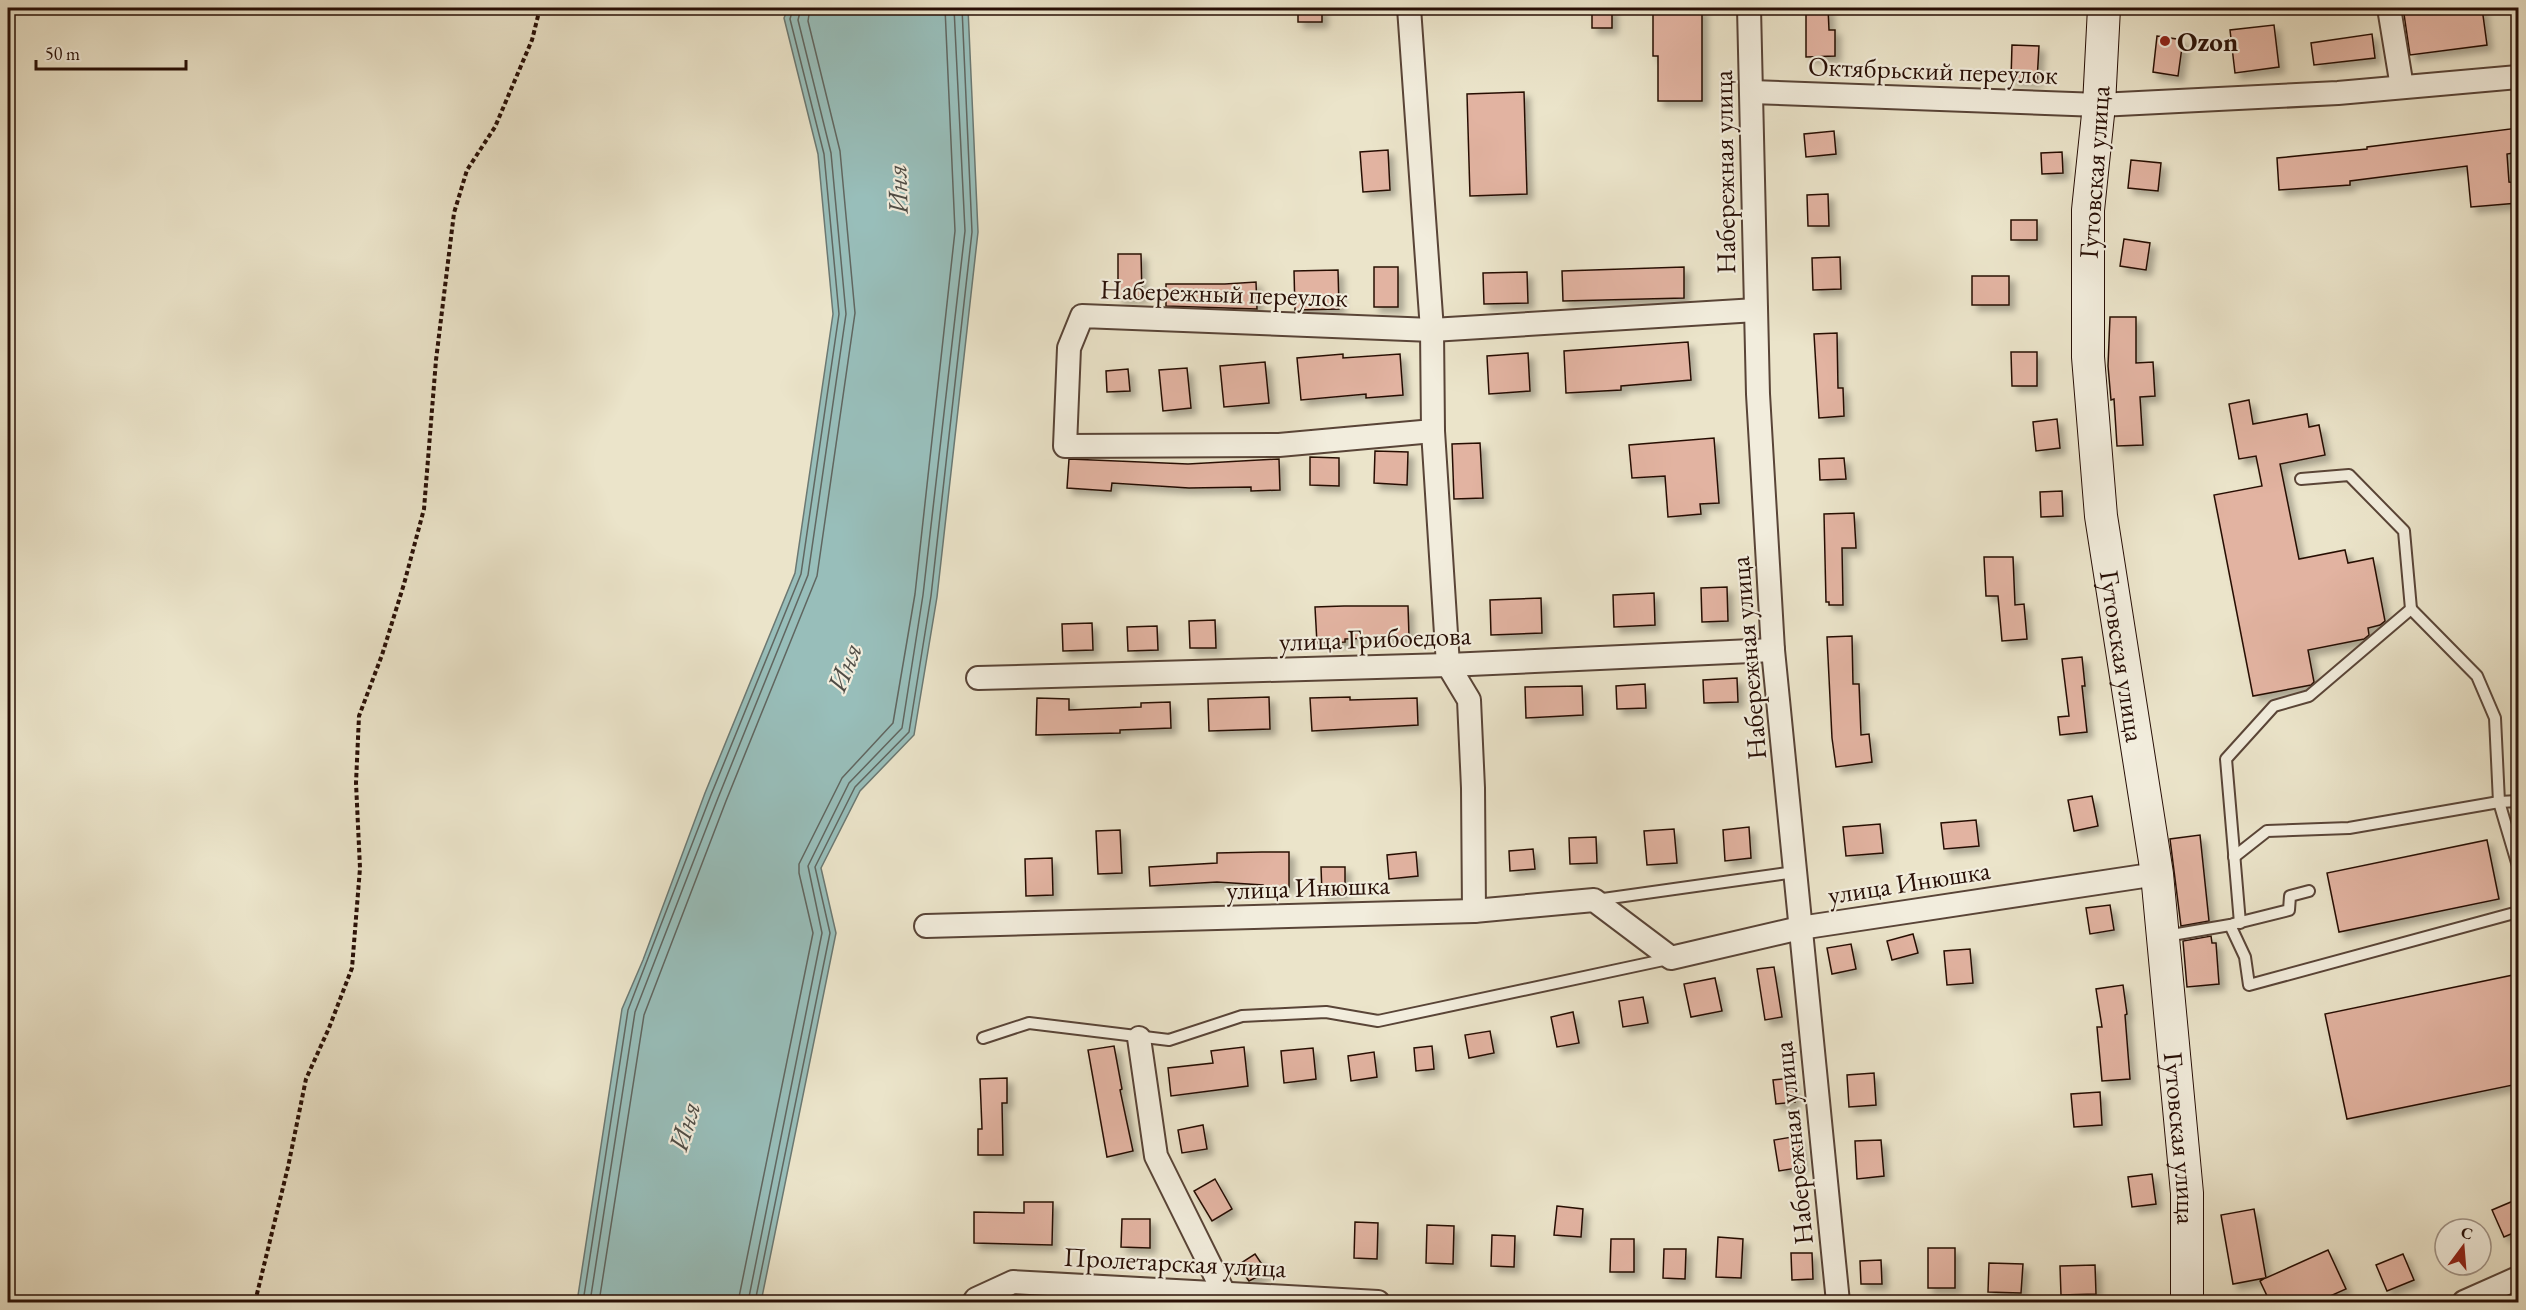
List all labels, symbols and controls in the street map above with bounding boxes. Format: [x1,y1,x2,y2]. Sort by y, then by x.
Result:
place label: Ozon [2177,24,2238,59]
scale bar [36,33,186,71]
marker: Ozon [2158,34,2172,48]
text: 50 m [45,42,80,65]
street label: Октябрьский переулок [1807,48,2059,92]
street label: Набережная улица [1705,70,1743,274]
street label: Гутовская улица [2071,84,2118,260]
water label: Иня [878,164,916,215]
street label: Набережный переулок [1100,271,1349,315]
street label: Набережная улица [1722,555,1774,761]
street label: Гутовская улица [2092,568,2154,745]
street label: улица Грибоедова [1278,617,1472,659]
water label: Иня [818,637,870,698]
street label: улица Инюшка [1825,852,1993,912]
street label: улица Инюшка [1225,867,1391,907]
street label: Набережная улица [1765,1040,1821,1246]
street label: Гутовская улица [2156,1050,2205,1225]
water label: Иня [659,1097,708,1156]
north arrow [2433,1217,2493,1277]
text: С [2459,1221,2475,1245]
street label: Пролетарская улица [1063,1239,1287,1285]

